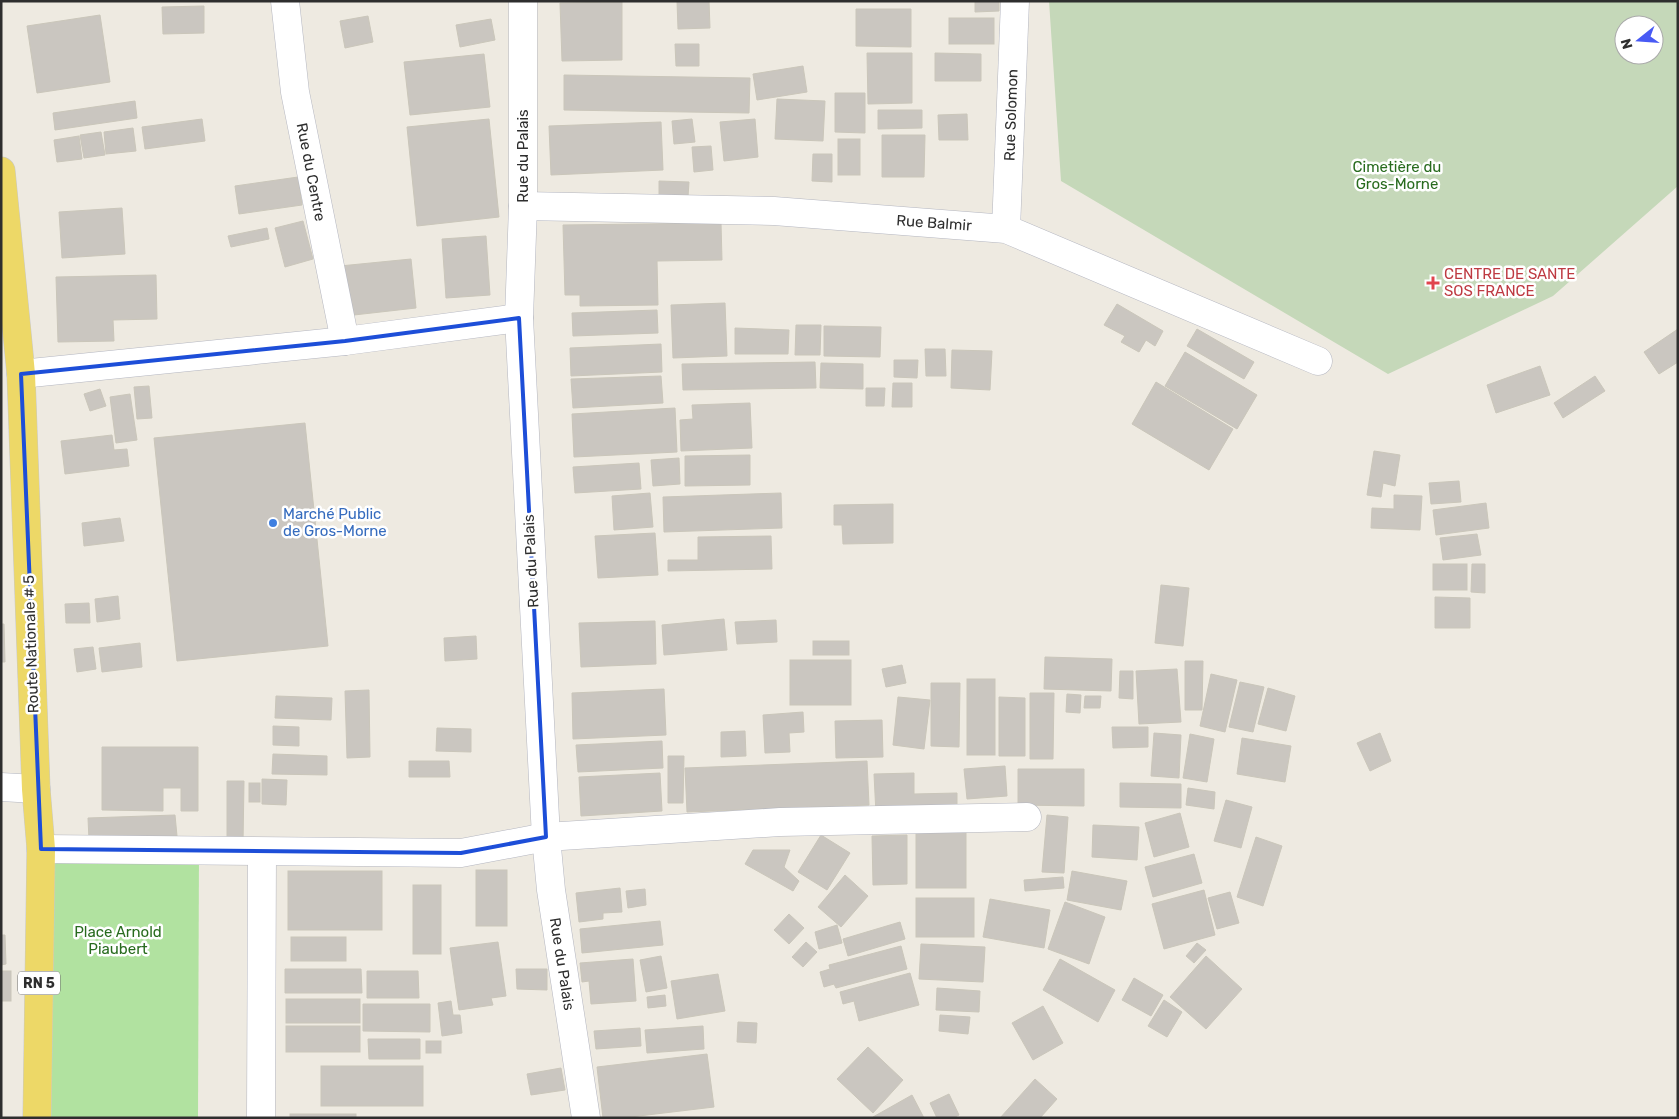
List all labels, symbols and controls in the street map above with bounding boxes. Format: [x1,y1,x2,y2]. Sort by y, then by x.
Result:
north arrow [1614,15,1664,65]
text: N [1617,36,1637,51]
street label: Rue Solomon [1000,69,1022,161]
street label: Rue du Palais [514,109,532,203]
street label: Rue du Centre [293,121,329,223]
park label: Cimetière du Gros-Morne [1353,158,1441,193]
street label: Rue Balmir [896,211,973,235]
place label: CENTRE DE SANTE SOS FRANCE [1444,265,1575,300]
marker: CENTRE DE SANTE SOS FRANCE [1426,276,1440,290]
place label: Marché Public de Gros-Morne [283,505,387,540]
street label: Rue du Palais [520,513,542,608]
marker: Marché Public de Gros-Morne [267,517,279,529]
street label: Route Nationale # 5 [20,575,42,713]
street label: Rue du Palais [546,916,578,1012]
park label: Place Arnold Piaubert [74,923,162,958]
road number: RN 5 [18,971,60,994]

